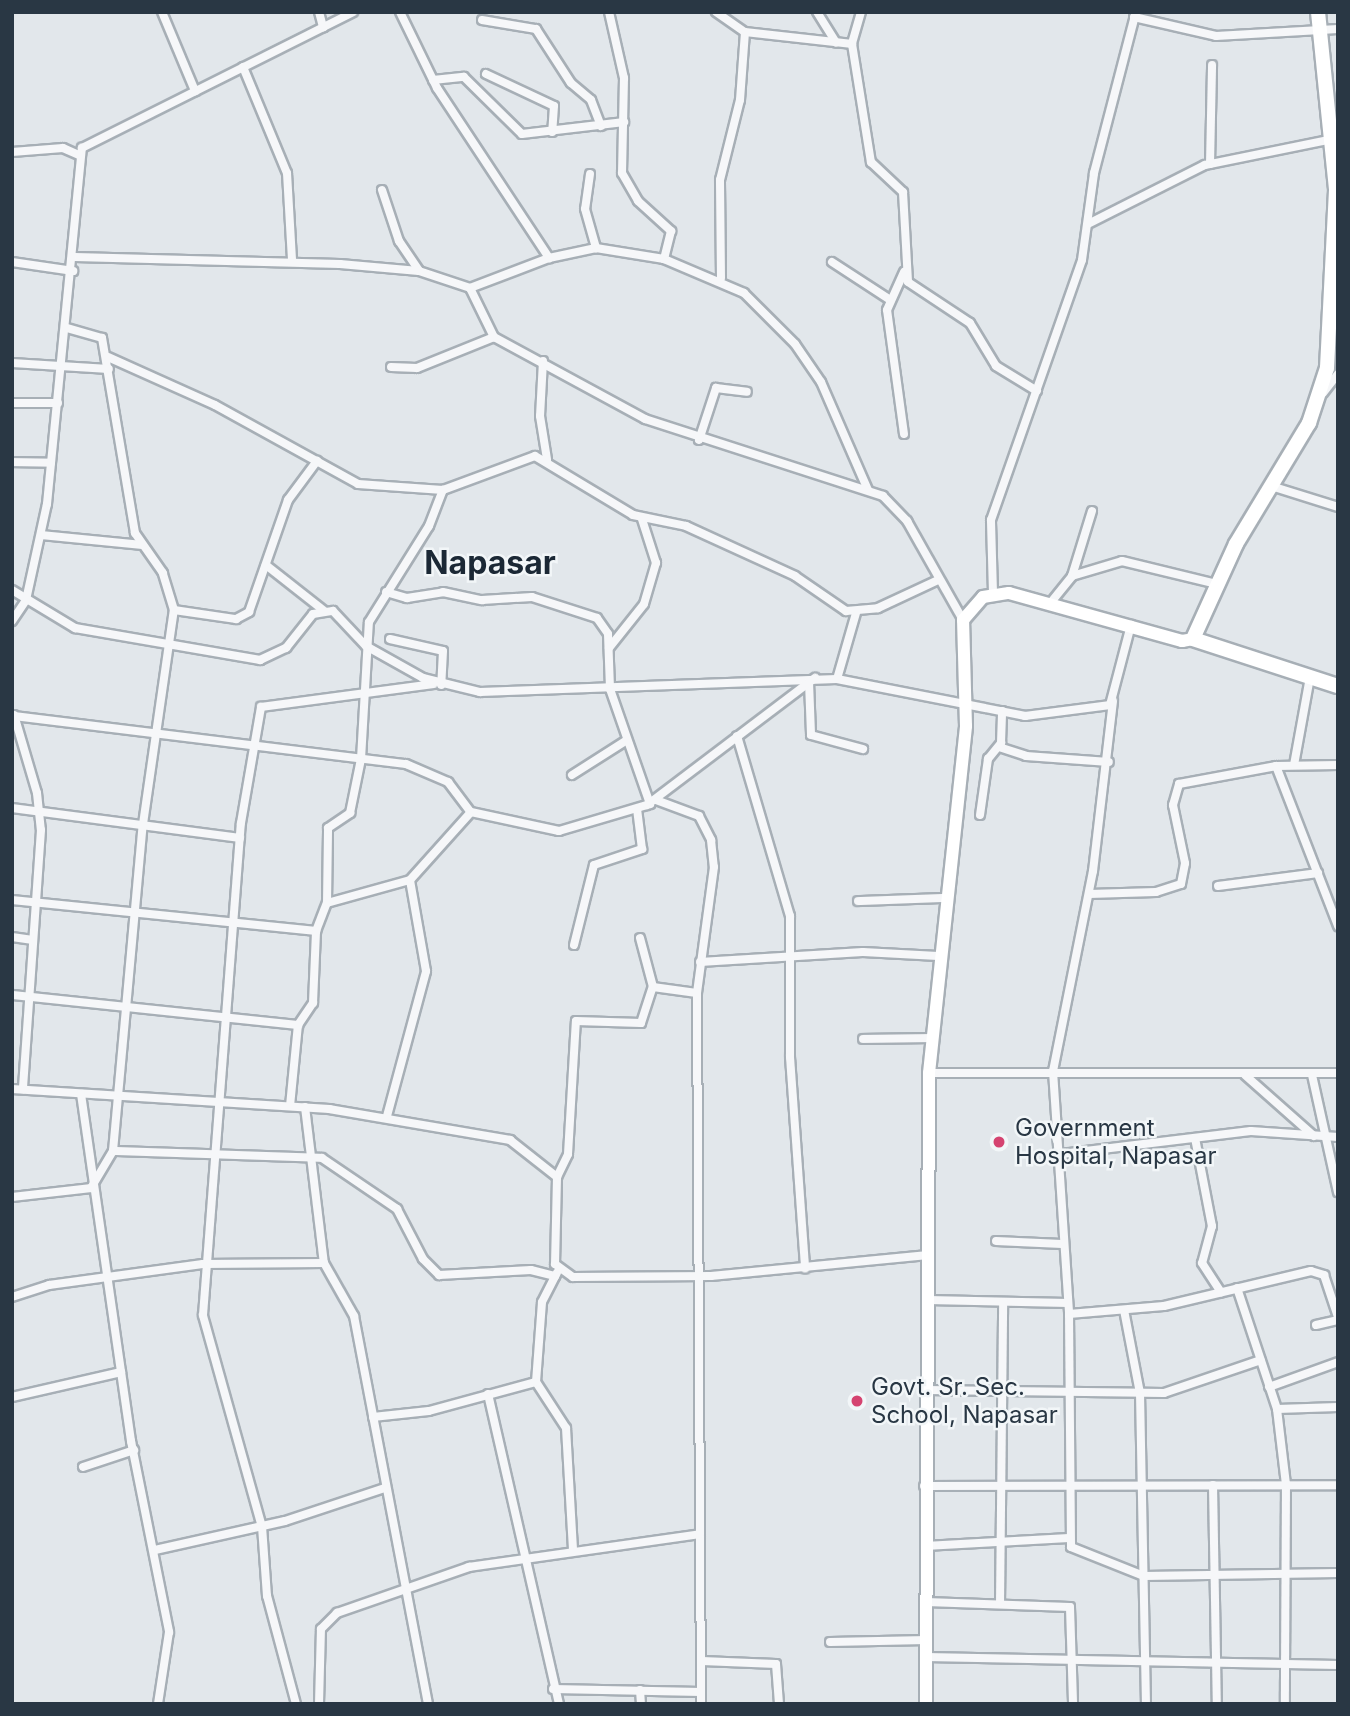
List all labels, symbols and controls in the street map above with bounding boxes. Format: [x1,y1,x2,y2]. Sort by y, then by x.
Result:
district label: Napasar [424,544,556,582]
place label: Government Hospital, Napasar [1015,1114,1216,1170]
marker: Government Hospital, Napasar [989,1132,1009,1152]
place label: Govt. Sr. Sec. School, Napasar [871,1373,1058,1429]
marker: Govt. Sr. Sec. School, Napasar [849,1393,865,1409]

